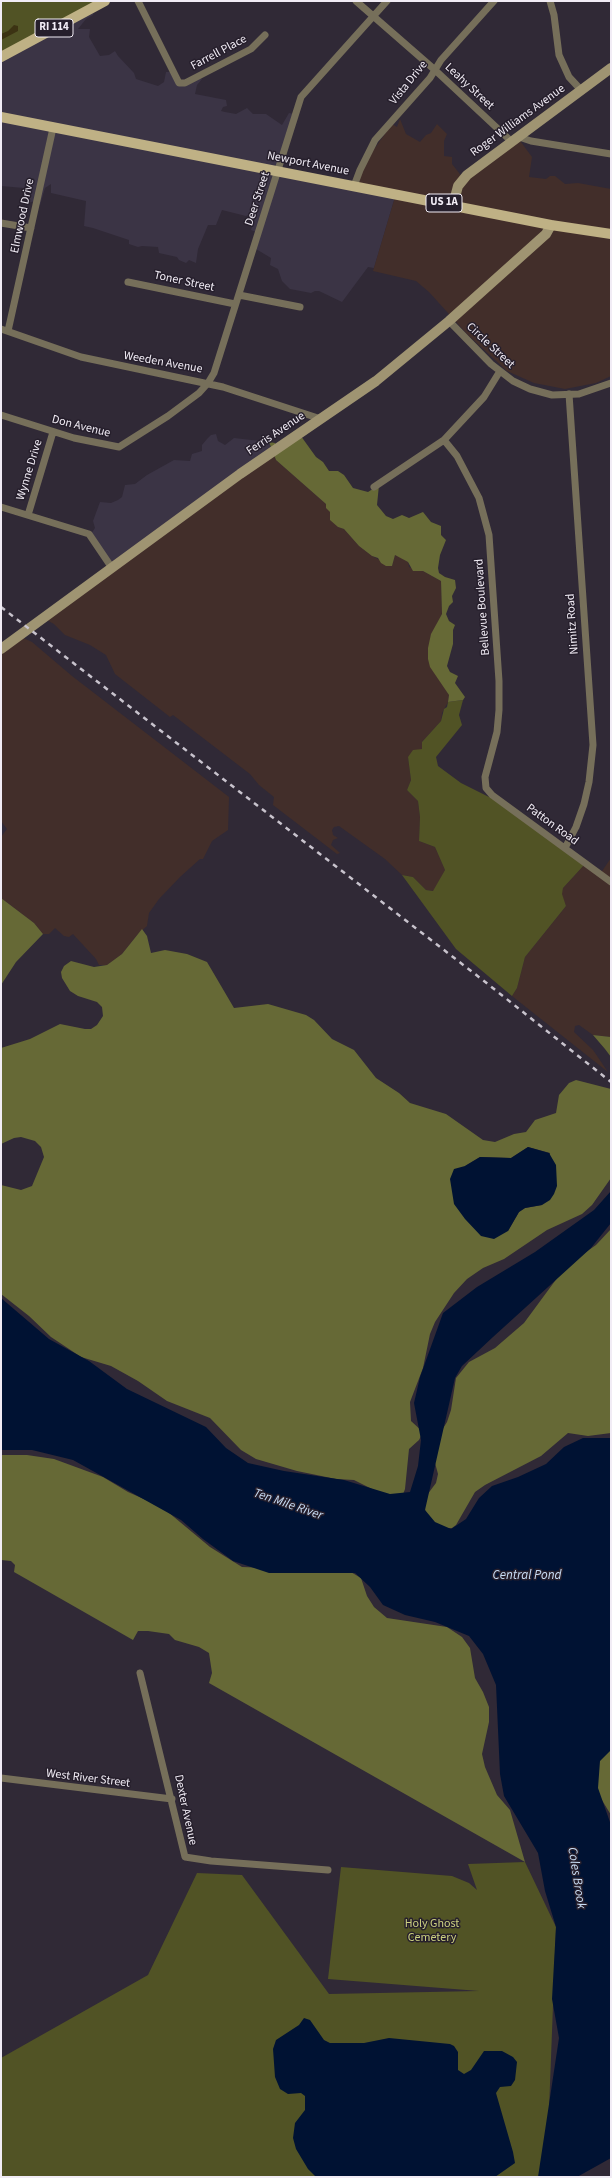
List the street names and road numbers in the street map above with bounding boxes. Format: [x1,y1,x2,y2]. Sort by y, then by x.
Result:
road number: RI 114 [35,19,73,37]
street label: Farrell Place [189,32,249,74]
street label: Vista Drive [387,58,431,108]
street label: Leahy Street [441,61,497,113]
street label: Roger Williams Avenue [468,82,568,160]
street label: Newport Avenue [266,149,350,179]
street label: Deer Street [243,170,273,228]
street label: Elmwood Drive [8,177,38,255]
road number: US 1A [426,194,462,212]
street label: Toner Street [153,269,215,295]
street label: Circle Street [463,320,517,372]
street label: Weeden Avenue [122,349,204,377]
street label: Ferris Avenue [244,409,308,459]
street label: Don Avenue [50,413,112,441]
street label: Wynne Drive [14,438,46,502]
street label: Bellevue Boulevard [472,558,494,656]
street label: Nimitz Road [564,593,582,655]
street label: Patton Road [523,801,581,849]
street label: West River Street [45,1767,131,1791]
street label: Dexter Avenue [171,1773,199,1847]

